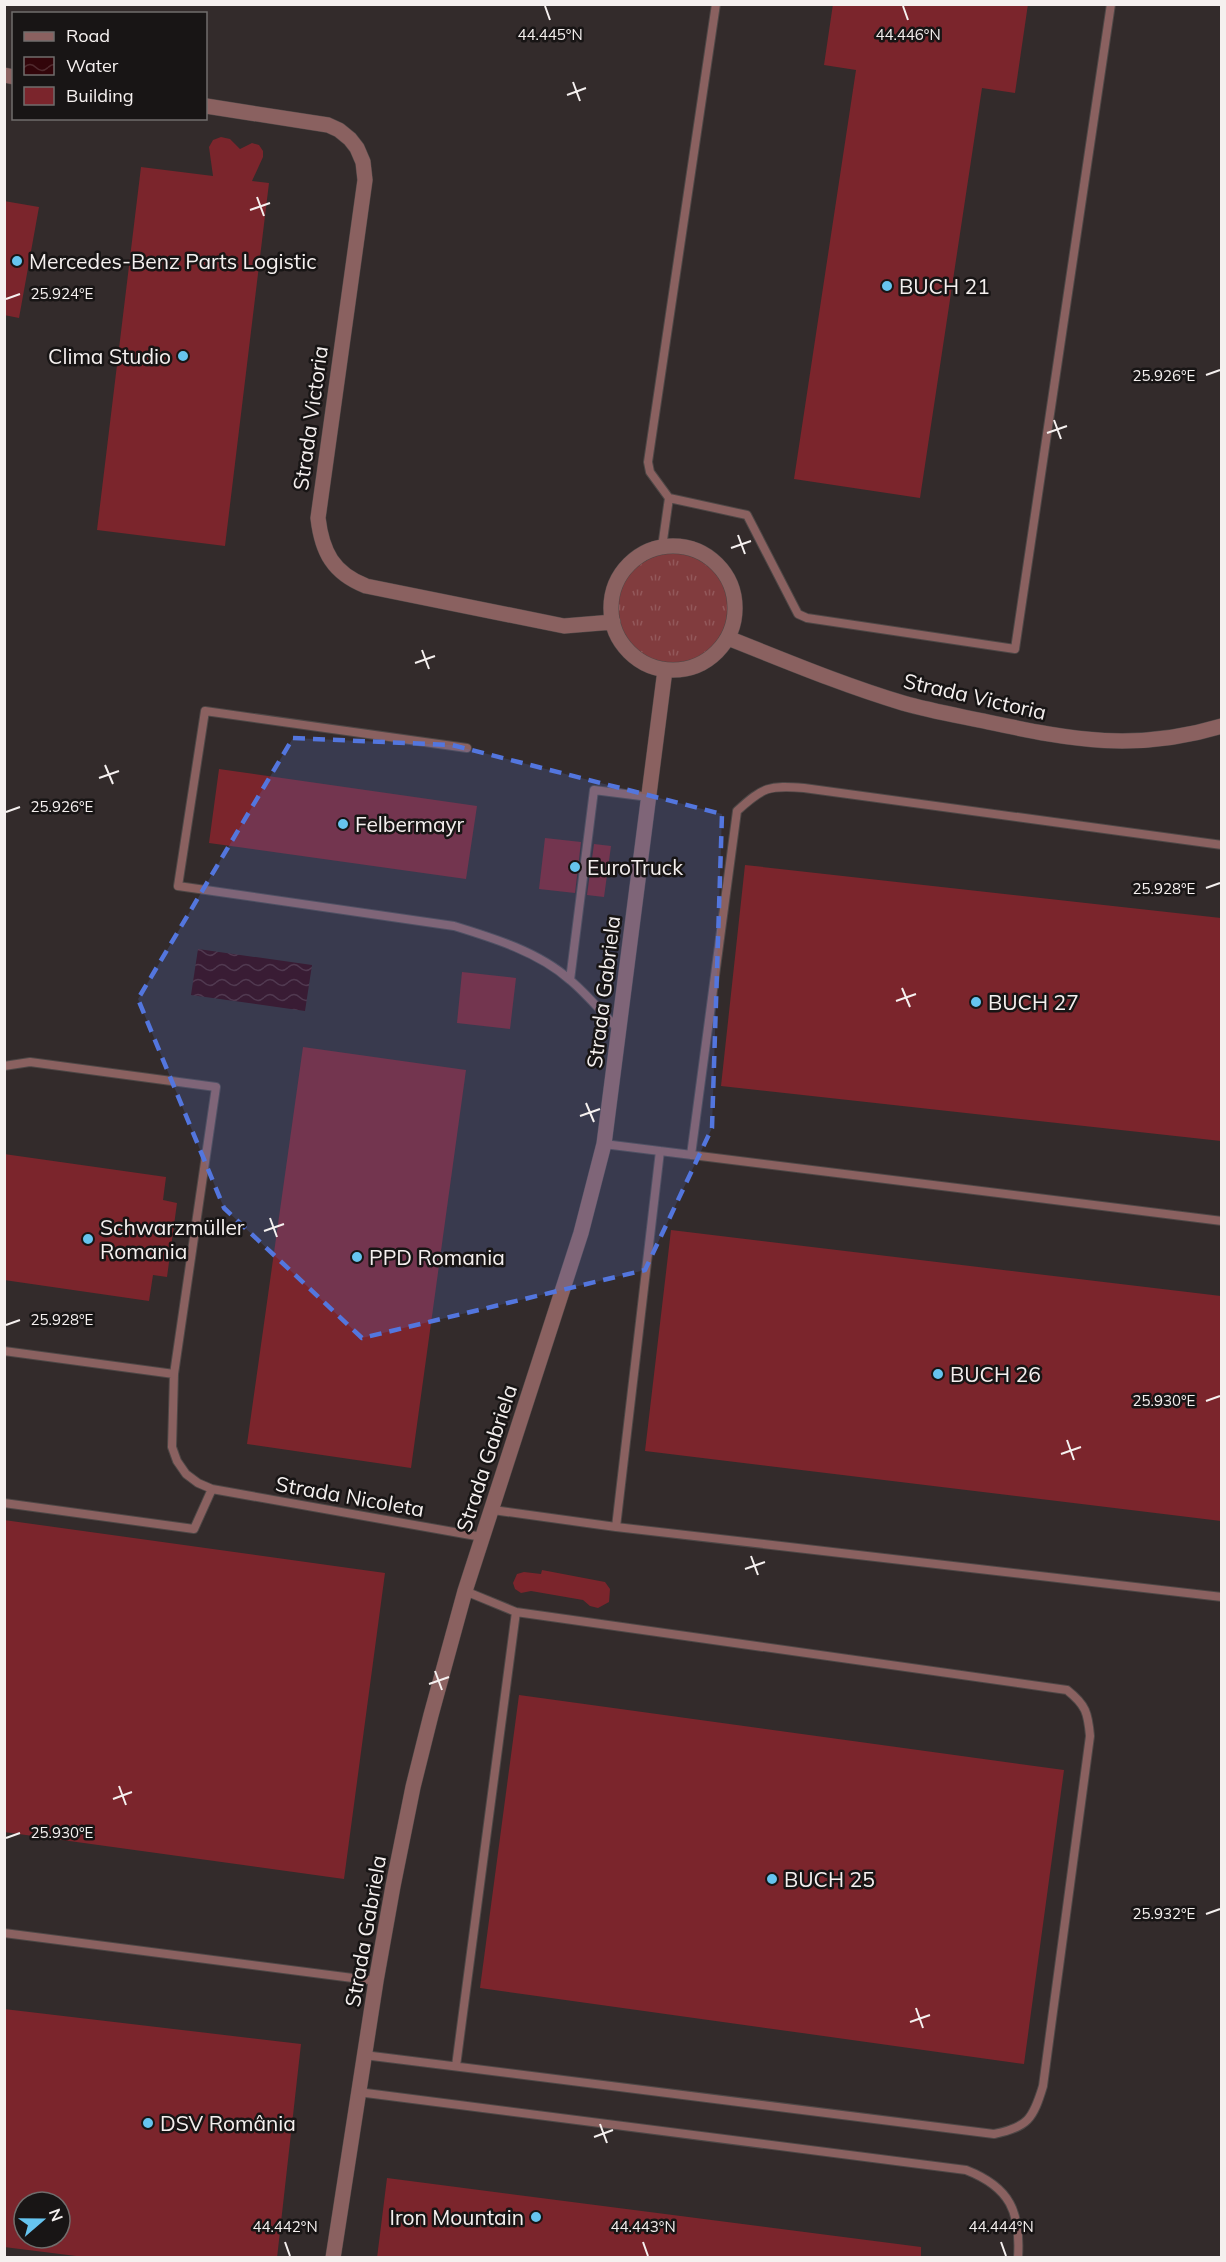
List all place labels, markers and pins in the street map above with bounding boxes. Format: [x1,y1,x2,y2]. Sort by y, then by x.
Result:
place label: Mercedes-Benz Parts Logistic [29,248,317,274]
marker: Mercedes-Benz Parts Logistic [10,254,24,268]
place label: BUCH 21 [899,273,990,299]
marker: BUCH 21 [880,279,894,293]
place label: Clima Studio [48,343,171,369]
marker: Clima Studio [176,349,190,363]
place label: Felbermayr [355,811,465,837]
marker: Felbermayr [336,817,350,831]
place label: EuroTruck [587,854,683,880]
marker: EuroTruck [568,860,582,874]
place label: BUCH 27 [988,989,1079,1015]
marker: BUCH 27 [969,995,983,1009]
place label: Schwarzmüller Romania [100,1214,245,1264]
marker: Schwarzmüller Romania [81,1232,95,1246]
place label: PPD Romania [369,1244,505,1270]
marker: PPD Romania [350,1250,364,1264]
place label: BUCH 26 [950,1361,1041,1387]
marker: BUCH 26 [931,1367,945,1381]
place label: BUCH 25 [784,1866,875,1892]
marker: BUCH 25 [765,1872,779,1886]
place label: DSV România [160,2110,296,2136]
marker: DSV România [141,2116,155,2130]
place label: Iron Mountain [390,2204,524,2230]
marker: Iron Mountain [529,2210,543,2224]

